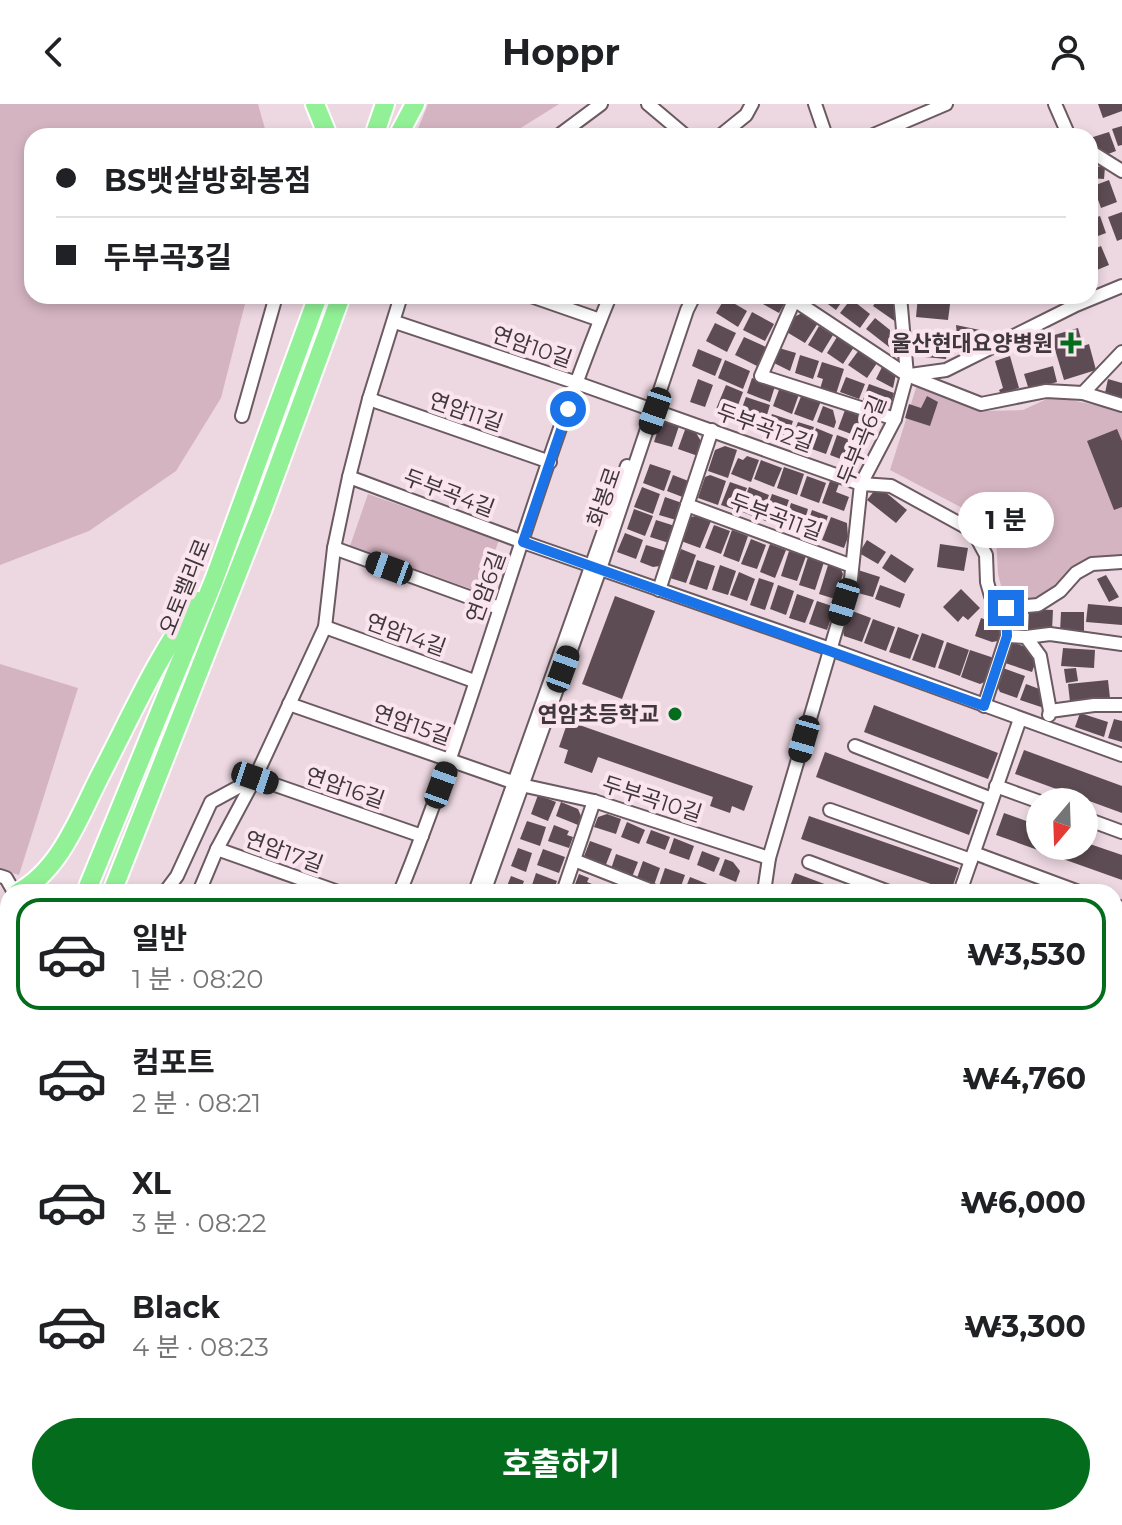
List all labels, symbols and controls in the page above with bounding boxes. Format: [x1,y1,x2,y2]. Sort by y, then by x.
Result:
icon: back [32,30,76,74]
text: Hoppr [502,30,620,74]
icon: person [1046,30,1090,74]
text: BS뱃살방화봉점 [104,162,312,199]
text: 두부곡3길 [104,239,232,276]
street label: 연암10길 [488,321,576,373]
place label: 울산현대요양병원 [891,330,1053,357]
marker: 울산현대요양병원 [1060,332,1082,354]
car [636,384,674,438]
street label: 연암11길 [425,387,507,437]
route start [550,391,586,427]
street label: 두부곡6길 [832,391,892,489]
street label: 두부곡12길 [713,398,817,458]
street label: 두부곡4길 [400,463,498,523]
street label: 화봉로 [581,464,627,530]
street label: 두부곡11길 [726,488,826,546]
callout: 1 분 [958,492,1054,548]
text: 1 분 [985,504,1027,536]
street label: 오토밸리로 [154,535,216,639]
street label: 연암6길 [461,548,511,626]
car [362,549,416,587]
car [826,576,862,628]
route end [988,590,1024,626]
street label: 연암14길 [362,608,450,662]
car [544,642,582,696]
street label: 연암15길 [369,699,455,751]
place label: 연암초등학교 [538,701,659,728]
marker: 연암초등학교 [666,705,684,723]
car [786,713,822,765]
car [422,758,460,812]
car [228,759,282,797]
street label: 연암16길 [302,762,388,814]
street label: 두부곡10길 [599,770,705,828]
north arrow [1026,788,1098,860]
map controls [1026,788,1098,860]
street label: 연암17길 [241,825,327,879]
icon: car [36,918,108,990]
text: 일반 [132,920,187,957]
text: ₩3,530 [967,936,1086,973]
text: 1 분 · 08:20 [132,963,264,995]
icon: car [36,1042,108,1114]
text: 컴포트 [132,1044,215,1081]
text: ₩4,760 [962,1060,1086,1097]
text: 2 분 · 08:21 [132,1087,261,1119]
text: XL [132,1165,171,1202]
icon: car [36,1166,108,1238]
text: ₩6,000 [961,1184,1086,1221]
text: 3 분 · 08:22 [132,1207,266,1239]
text: Black [132,1289,220,1326]
icon: car [36,1290,108,1362]
text: ₩3,300 [964,1308,1086,1345]
text: 4 분 · 08:23 [132,1331,269,1363]
button: 호출하기 [32,1418,1090,1510]

